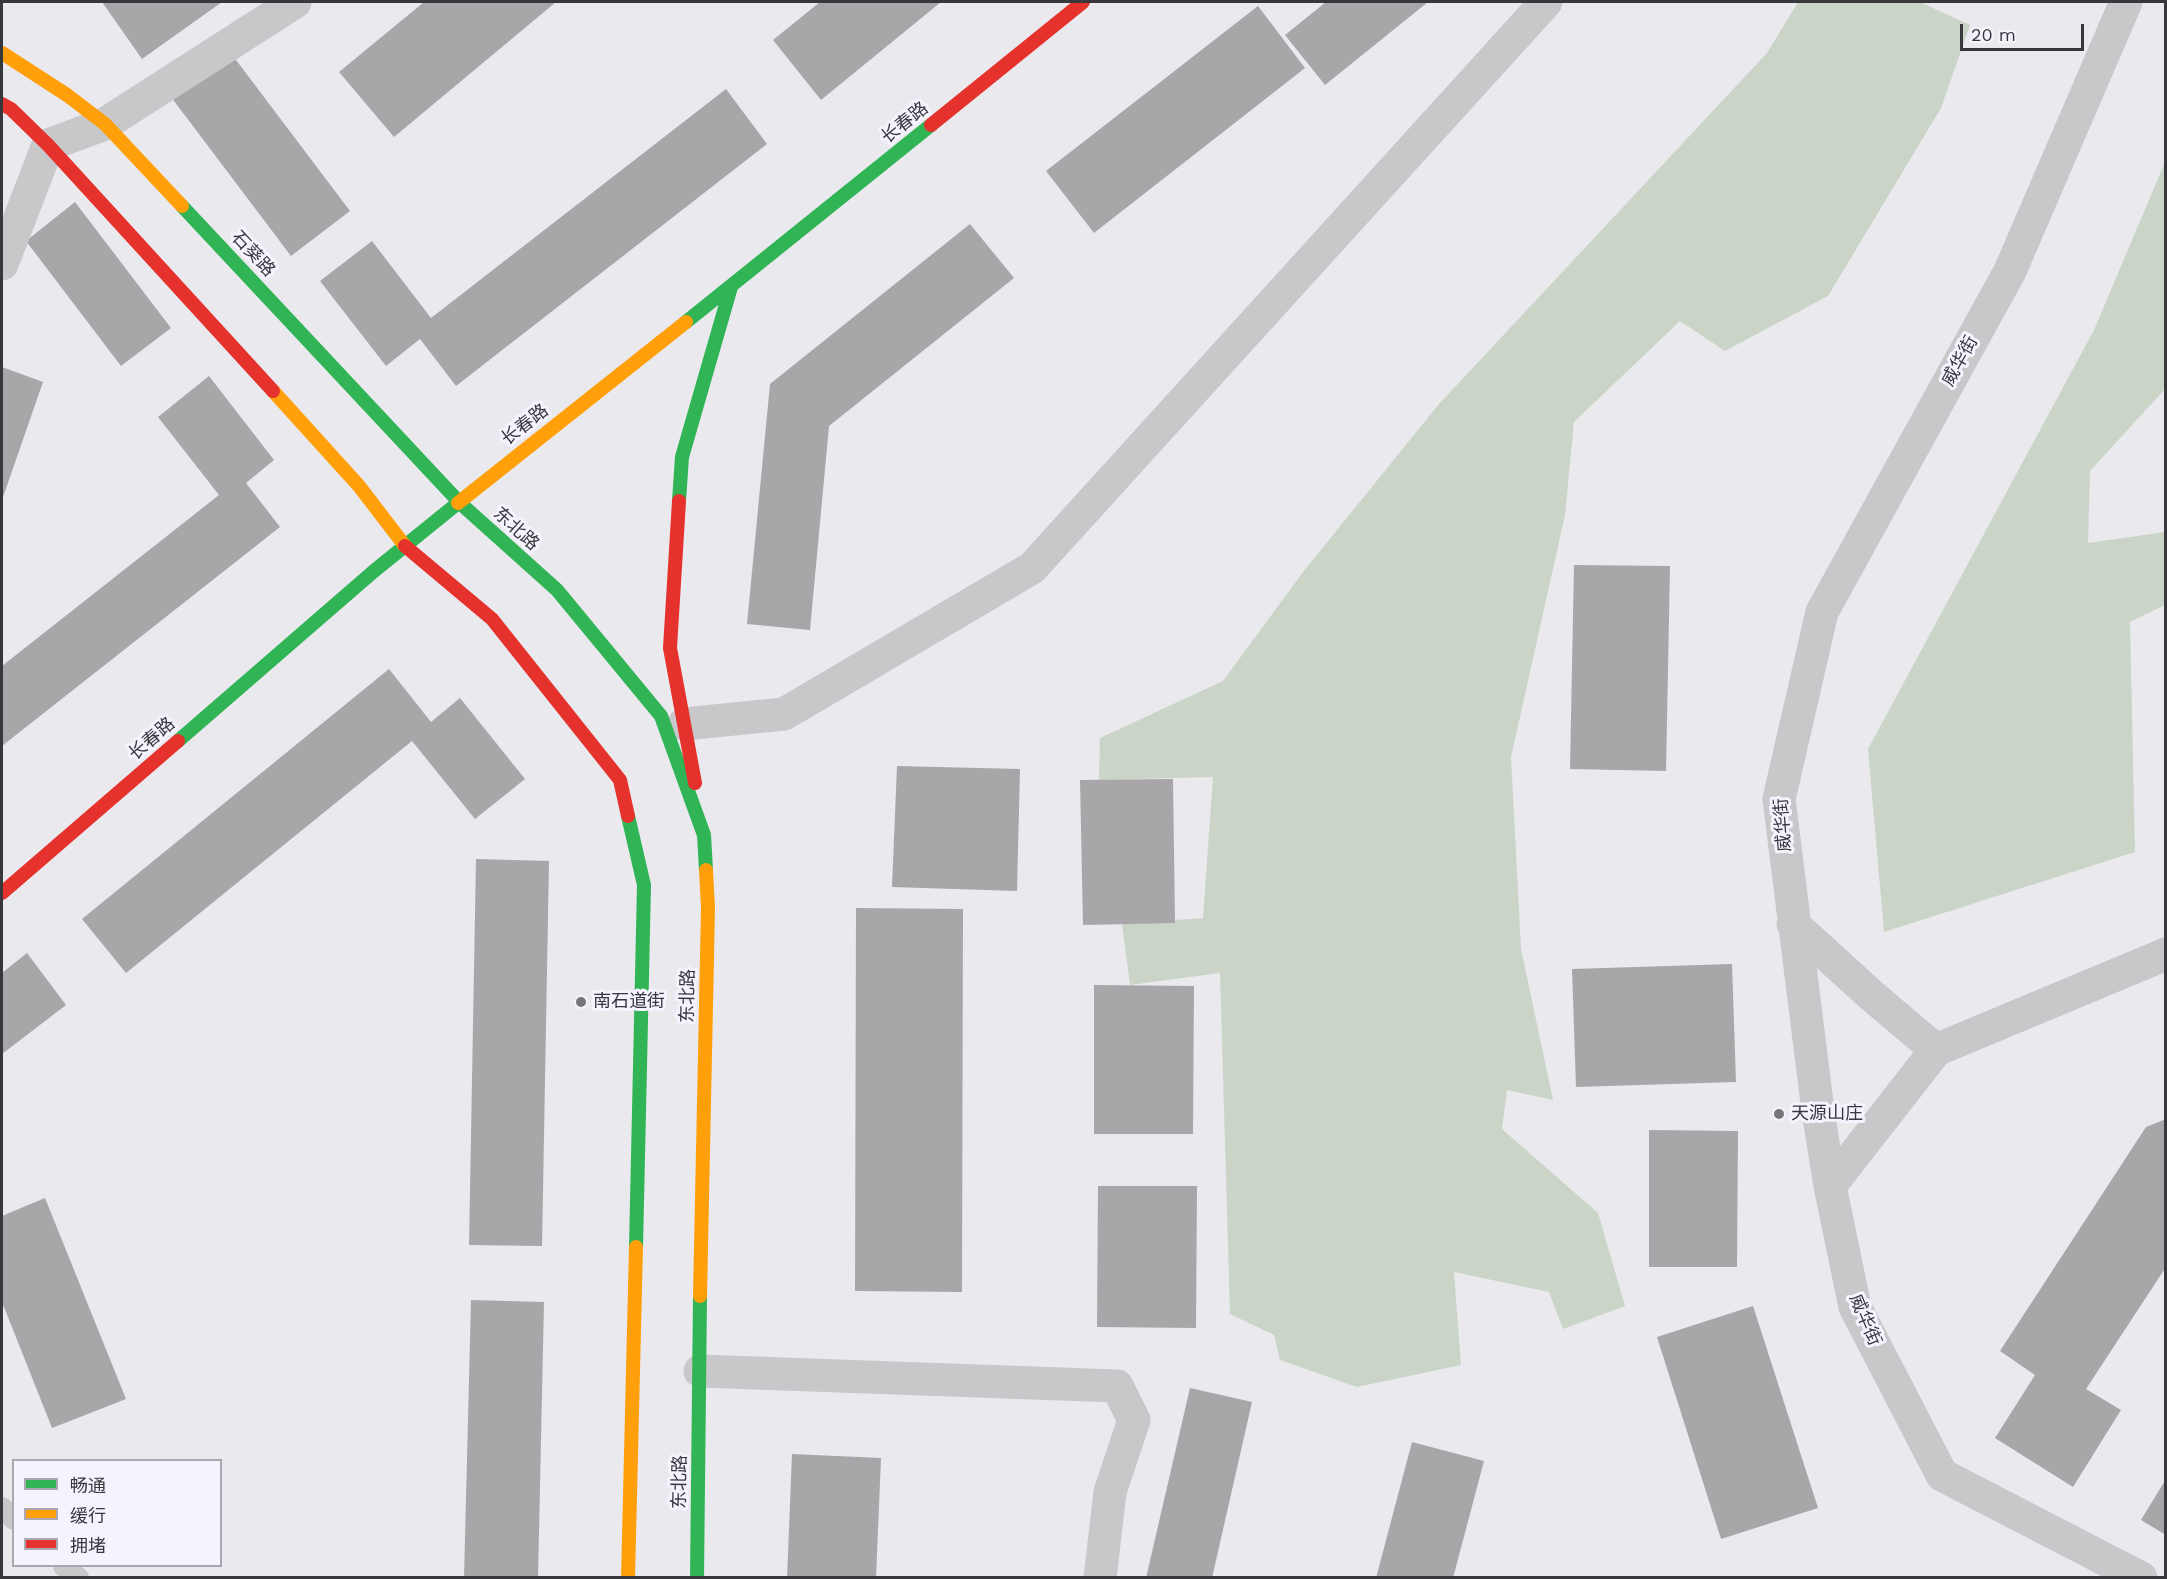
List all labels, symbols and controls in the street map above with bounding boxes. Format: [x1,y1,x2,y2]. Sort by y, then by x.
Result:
scale bar [1963,12,2088,50]
text: 20 m [1971,24,2016,45]
street label: 长春路 [877,98,933,148]
street label: 石葵路 [227,227,279,281]
street label: 威华街 [1937,332,1983,390]
street label: 长春路 [497,400,553,450]
street label: 东北路 [489,503,543,555]
street label: 长春路 [125,713,179,765]
street label: 威华街 [1770,797,1796,853]
street label: 东北路 [677,969,699,1023]
place label: 南石道街 [593,991,665,1013]
marker: 南石道街 [574,995,588,1009]
place label: 天源山庄 [1791,1103,1863,1125]
marker: 天源山庄 [1772,1107,1786,1121]
street label: 威华街 [1845,1291,1885,1349]
street label: 东北路 [669,1455,691,1509]
legend [12,1459,222,1567]
text: 畅通 [70,1475,106,1496]
text: 缓行 [70,1505,106,1526]
text: 拥堵 [70,1535,106,1556]

